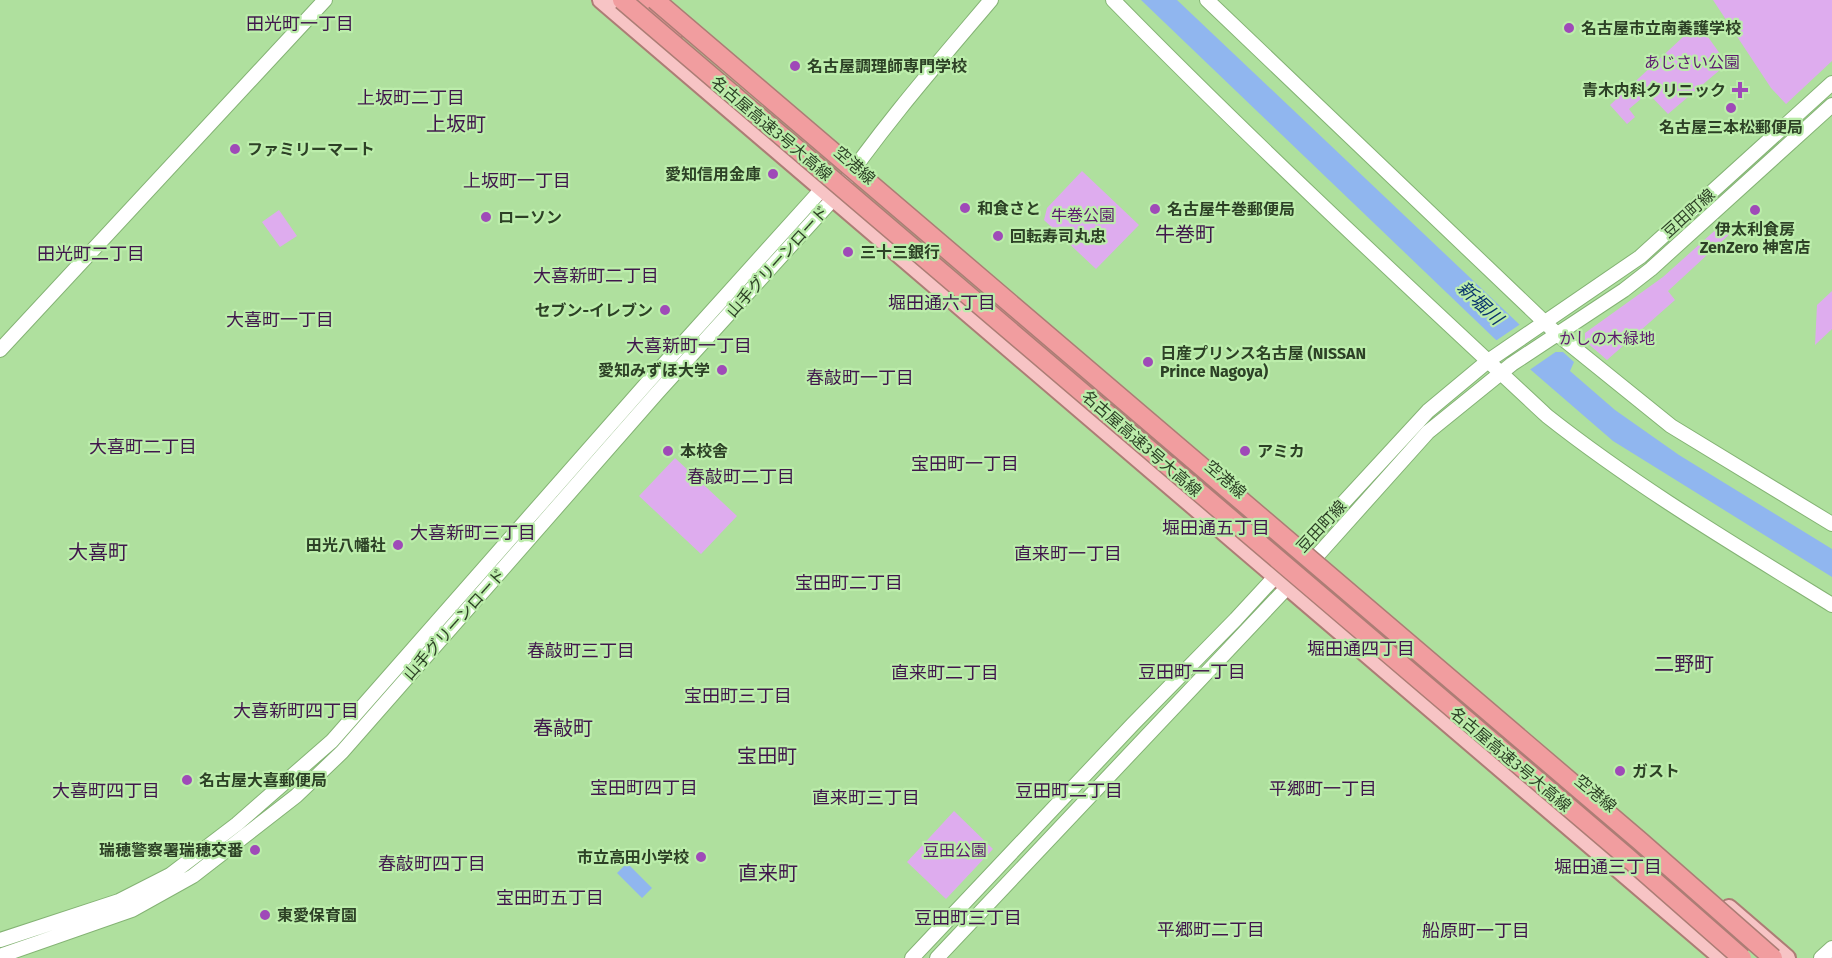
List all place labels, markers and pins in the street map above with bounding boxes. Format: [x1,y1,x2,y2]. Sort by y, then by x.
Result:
place label: 名古屋市立南養護学校 [1581,19,1741,38]
marker: 名古屋市立南養護学校 [1562,21,1576,35]
place label: 名古屋調理師専門学校 [807,57,967,76]
marker: 名古屋調理師専門学校 [788,59,802,73]
place label: 青木内科クリニック [1582,81,1726,100]
marker: 青木内科クリニック [1731,81,1749,99]
marker: 名古屋三本松郵便局 [1724,101,1738,115]
place label: 名古屋三本松郵便局 [1659,118,1803,137]
place label: ファミリーマート [247,140,375,159]
marker: ファミリーマート [228,142,242,156]
place label: 愛知信用金庫 [665,165,761,184]
marker: 愛知信用金庫 [766,167,780,181]
place label: 和食さと [977,199,1041,218]
place label: 名古屋牛巻郵便局 [1167,200,1295,219]
marker: 和食さと [958,201,972,215]
marker: 名古屋牛巻郵便局 [1148,202,1162,216]
marker: 伊太利食房 ZenZero 神宮店 [1748,203,1762,217]
place label: ローソン [498,208,562,227]
marker: ローソン [479,210,493,224]
place label: 伊太利食房 ZenZero 神宮店 [1700,220,1810,257]
place label: 回転寿司丸忠 [1010,227,1106,246]
marker: 回転寿司丸忠 [991,229,1005,243]
place label: 三十三銀行 [860,243,940,262]
marker: 三十三銀行 [841,245,855,259]
place label: セブン-イレブン [534,301,653,320]
marker: セブン-イレブン [658,303,672,317]
place label: 日産プリンス名古屋 (NISSAN Prince Nagoya) [1160,344,1366,381]
marker: 日産プリンス名古屋 (NISSAN Prince Nagoya) [1141,355,1155,369]
place label: 愛知みずほ大学 [598,361,710,380]
marker: 愛知みずほ大学 [715,363,729,377]
place label: 本校舎 [680,442,728,461]
place label: アミカ [1257,442,1305,461]
marker: 本校舎 [661,444,675,458]
marker: アミカ [1238,444,1252,458]
place label: 田光八幡社 [306,536,386,555]
marker: 田光八幡社 [391,538,405,552]
place label: ガスト [1632,762,1680,781]
marker: ガスト [1613,764,1627,778]
place label: 名古屋大喜郵便局 [199,771,327,790]
marker: 名古屋大喜郵便局 [180,773,194,787]
place label: 瑞穂警察署瑞穂交番 [99,841,243,860]
marker: 瑞穂警察署瑞穂交番 [248,843,262,857]
place label: 市立高田小学校 [577,848,689,867]
marker: 市立高田小学校 [694,850,708,864]
place label: 東愛保育園 [277,906,357,925]
marker: 東愛保育園 [258,908,272,922]

